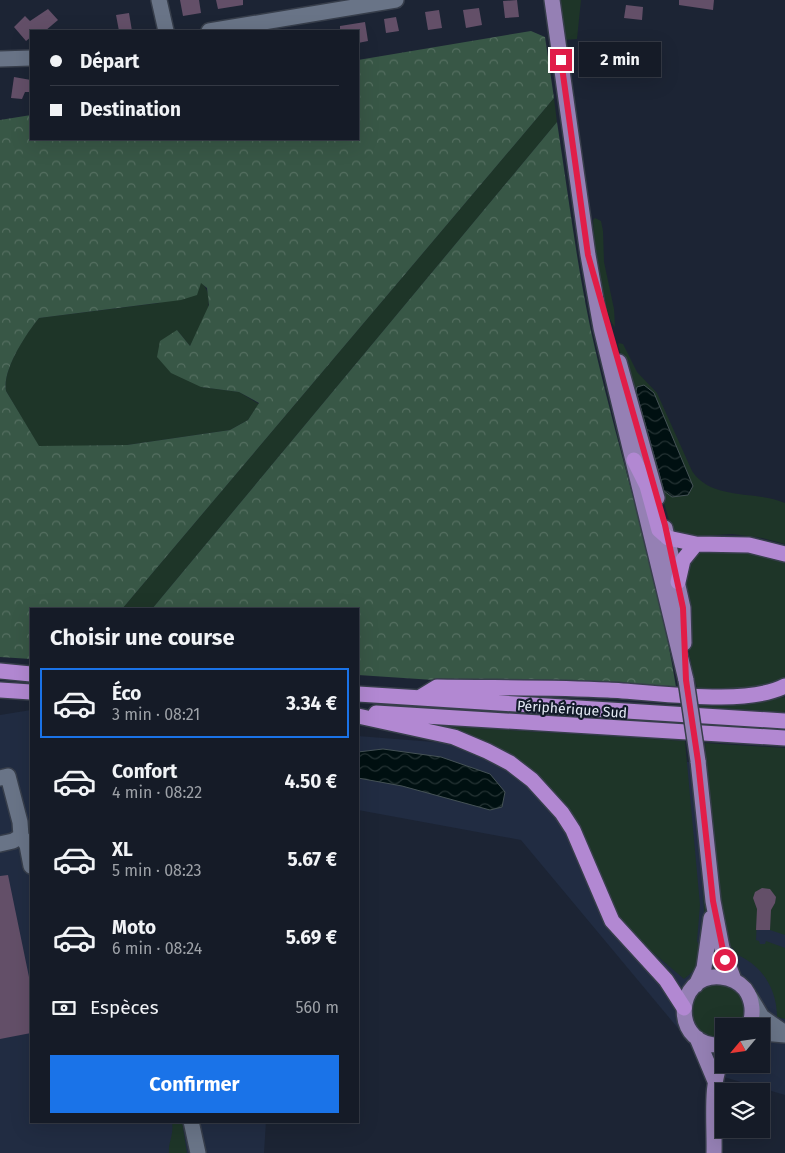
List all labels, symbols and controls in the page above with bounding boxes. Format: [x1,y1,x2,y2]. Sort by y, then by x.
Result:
callout: 2 min [578,42,661,78]
route end [550,49,572,71]
text: Départ [80,50,139,73]
text: 2 min [600,50,640,69]
text: Destination [80,98,181,121]
text: Choisir une course [50,624,235,651]
icon: car [52,681,97,726]
text: Éco [112,682,141,705]
text: 3.34 € [286,692,337,715]
street label: Périphérique Sud [516,697,628,722]
text: 3 min · 08:21 [112,705,200,724]
icon: car [52,759,97,804]
text: Confort [112,760,177,783]
text: 4.50 € [284,770,337,793]
text: 4 min · 08:22 [112,783,202,802]
icon: car [52,837,97,882]
text: XL [112,838,133,861]
text: 5.67 € [288,848,337,871]
text: 5 min · 08:23 [112,861,202,880]
icon: car [52,915,97,960]
text: Moto [112,916,156,939]
text: 5.69 € [286,926,337,949]
text: 6 min · 08:24 [112,939,202,958]
route start [714,949,736,971]
icon: cash [50,994,78,1022]
text: Espèces [90,996,159,1019]
text: 560 m [296,998,339,1017]
north arrow [715,1018,770,1072]
map controls [715,1018,770,1138]
button: Confirmer [50,1055,339,1113]
button: layers [715,1083,770,1138]

